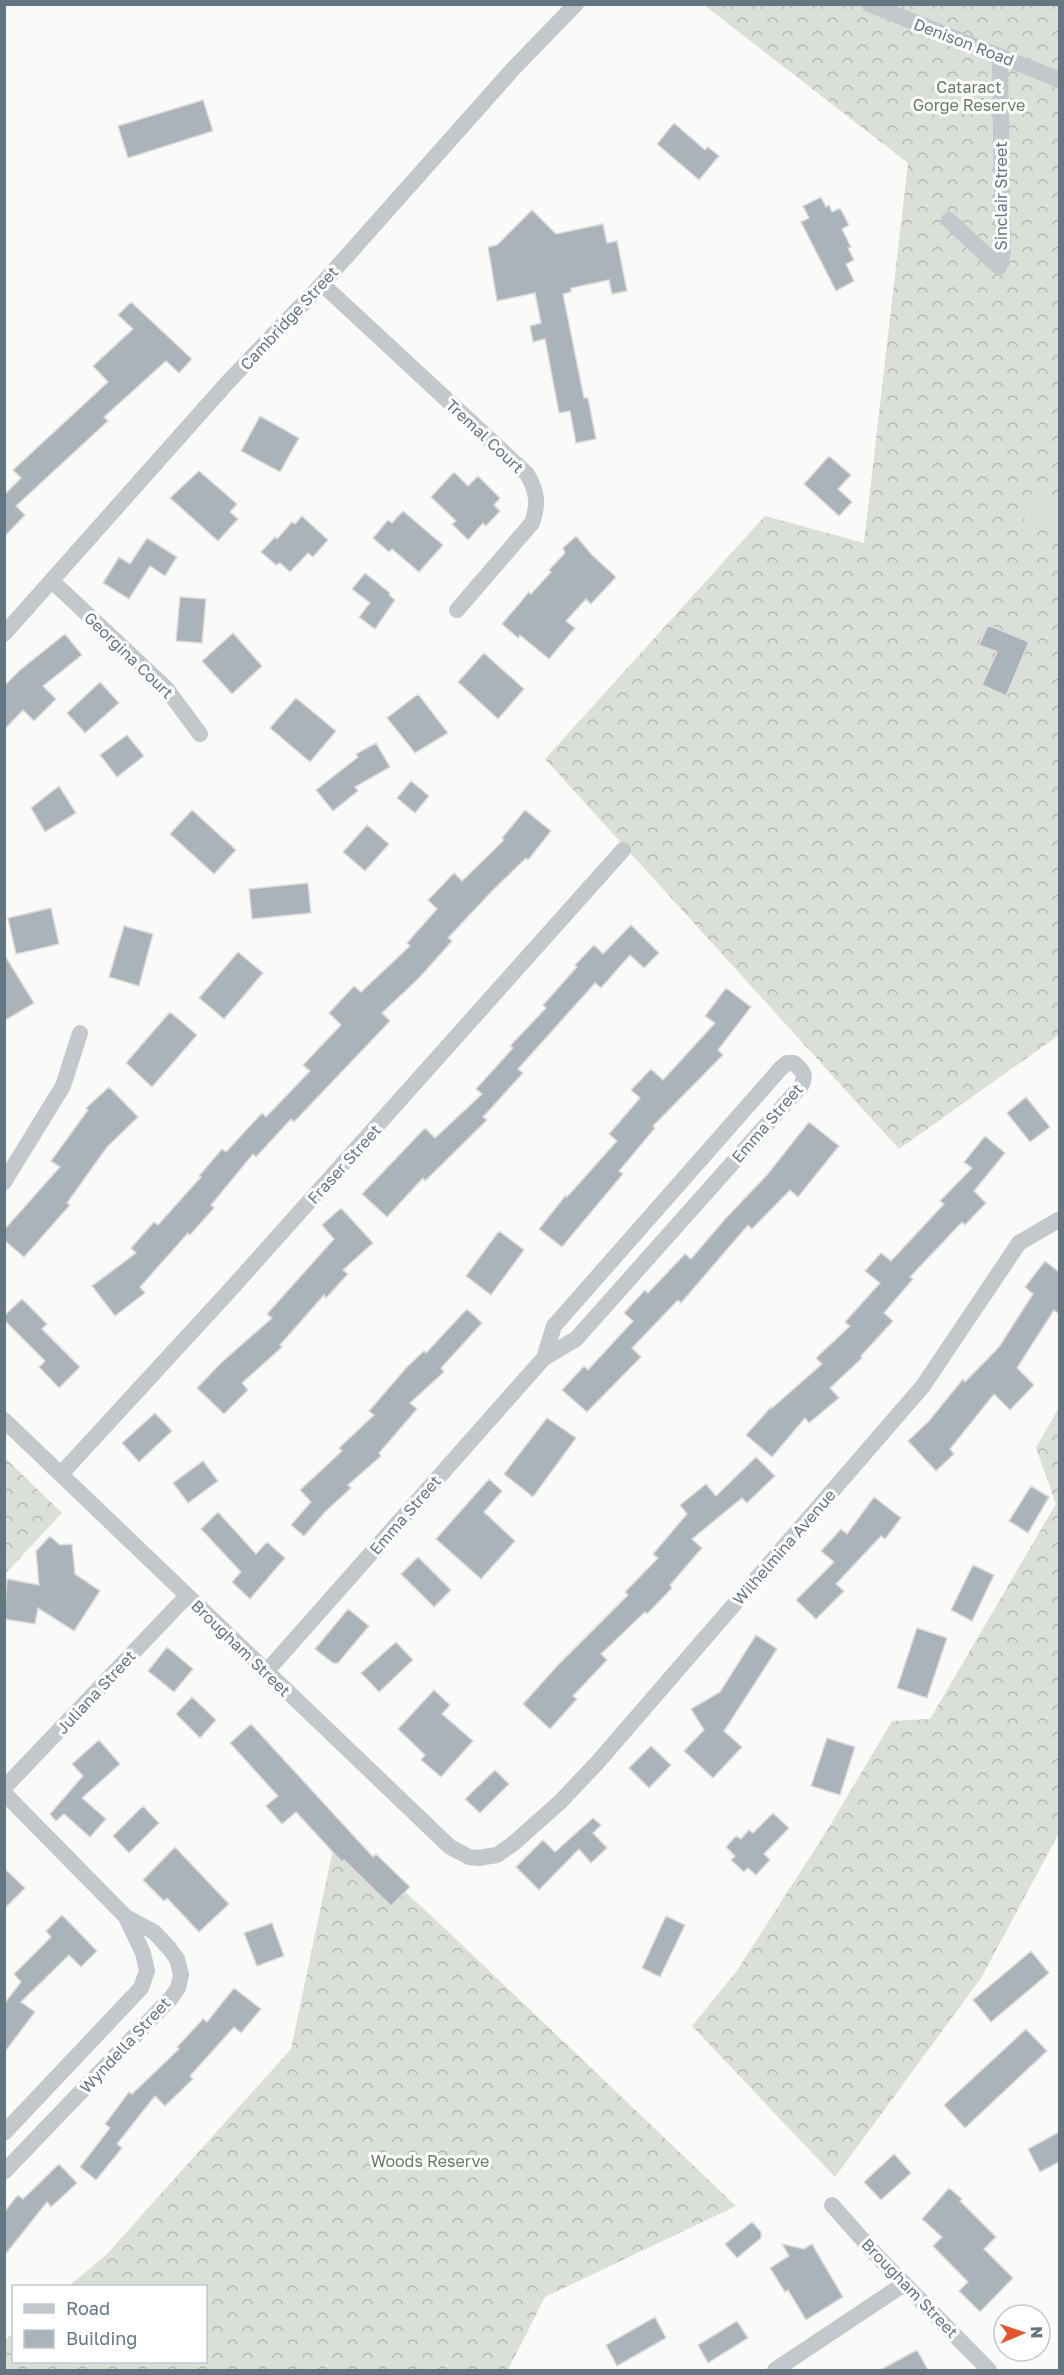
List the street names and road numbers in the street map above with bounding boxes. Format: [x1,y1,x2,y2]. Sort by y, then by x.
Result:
street label: Denison Road [911,14,1017,70]
street label: Sinclair Street [991,141,1011,251]
street label: Cambridge Street [236,262,342,374]
street label: Tremal Court [442,395,528,477]
street label: Georgina Court [80,607,178,703]
street label: Emma Street [727,1079,807,1167]
street label: Fraser Street [303,1120,385,1208]
street label: Emma Street [365,1471,445,1559]
street label: Wilhelmina Avenue [728,1485,840,1609]
street label: Brougham Street [187,1596,295,1700]
street label: Juliana Street [52,1646,140,1738]
street label: Wyndella Street [75,1993,175,2097]
street label: Brougham Street [858,2234,962,2342]

